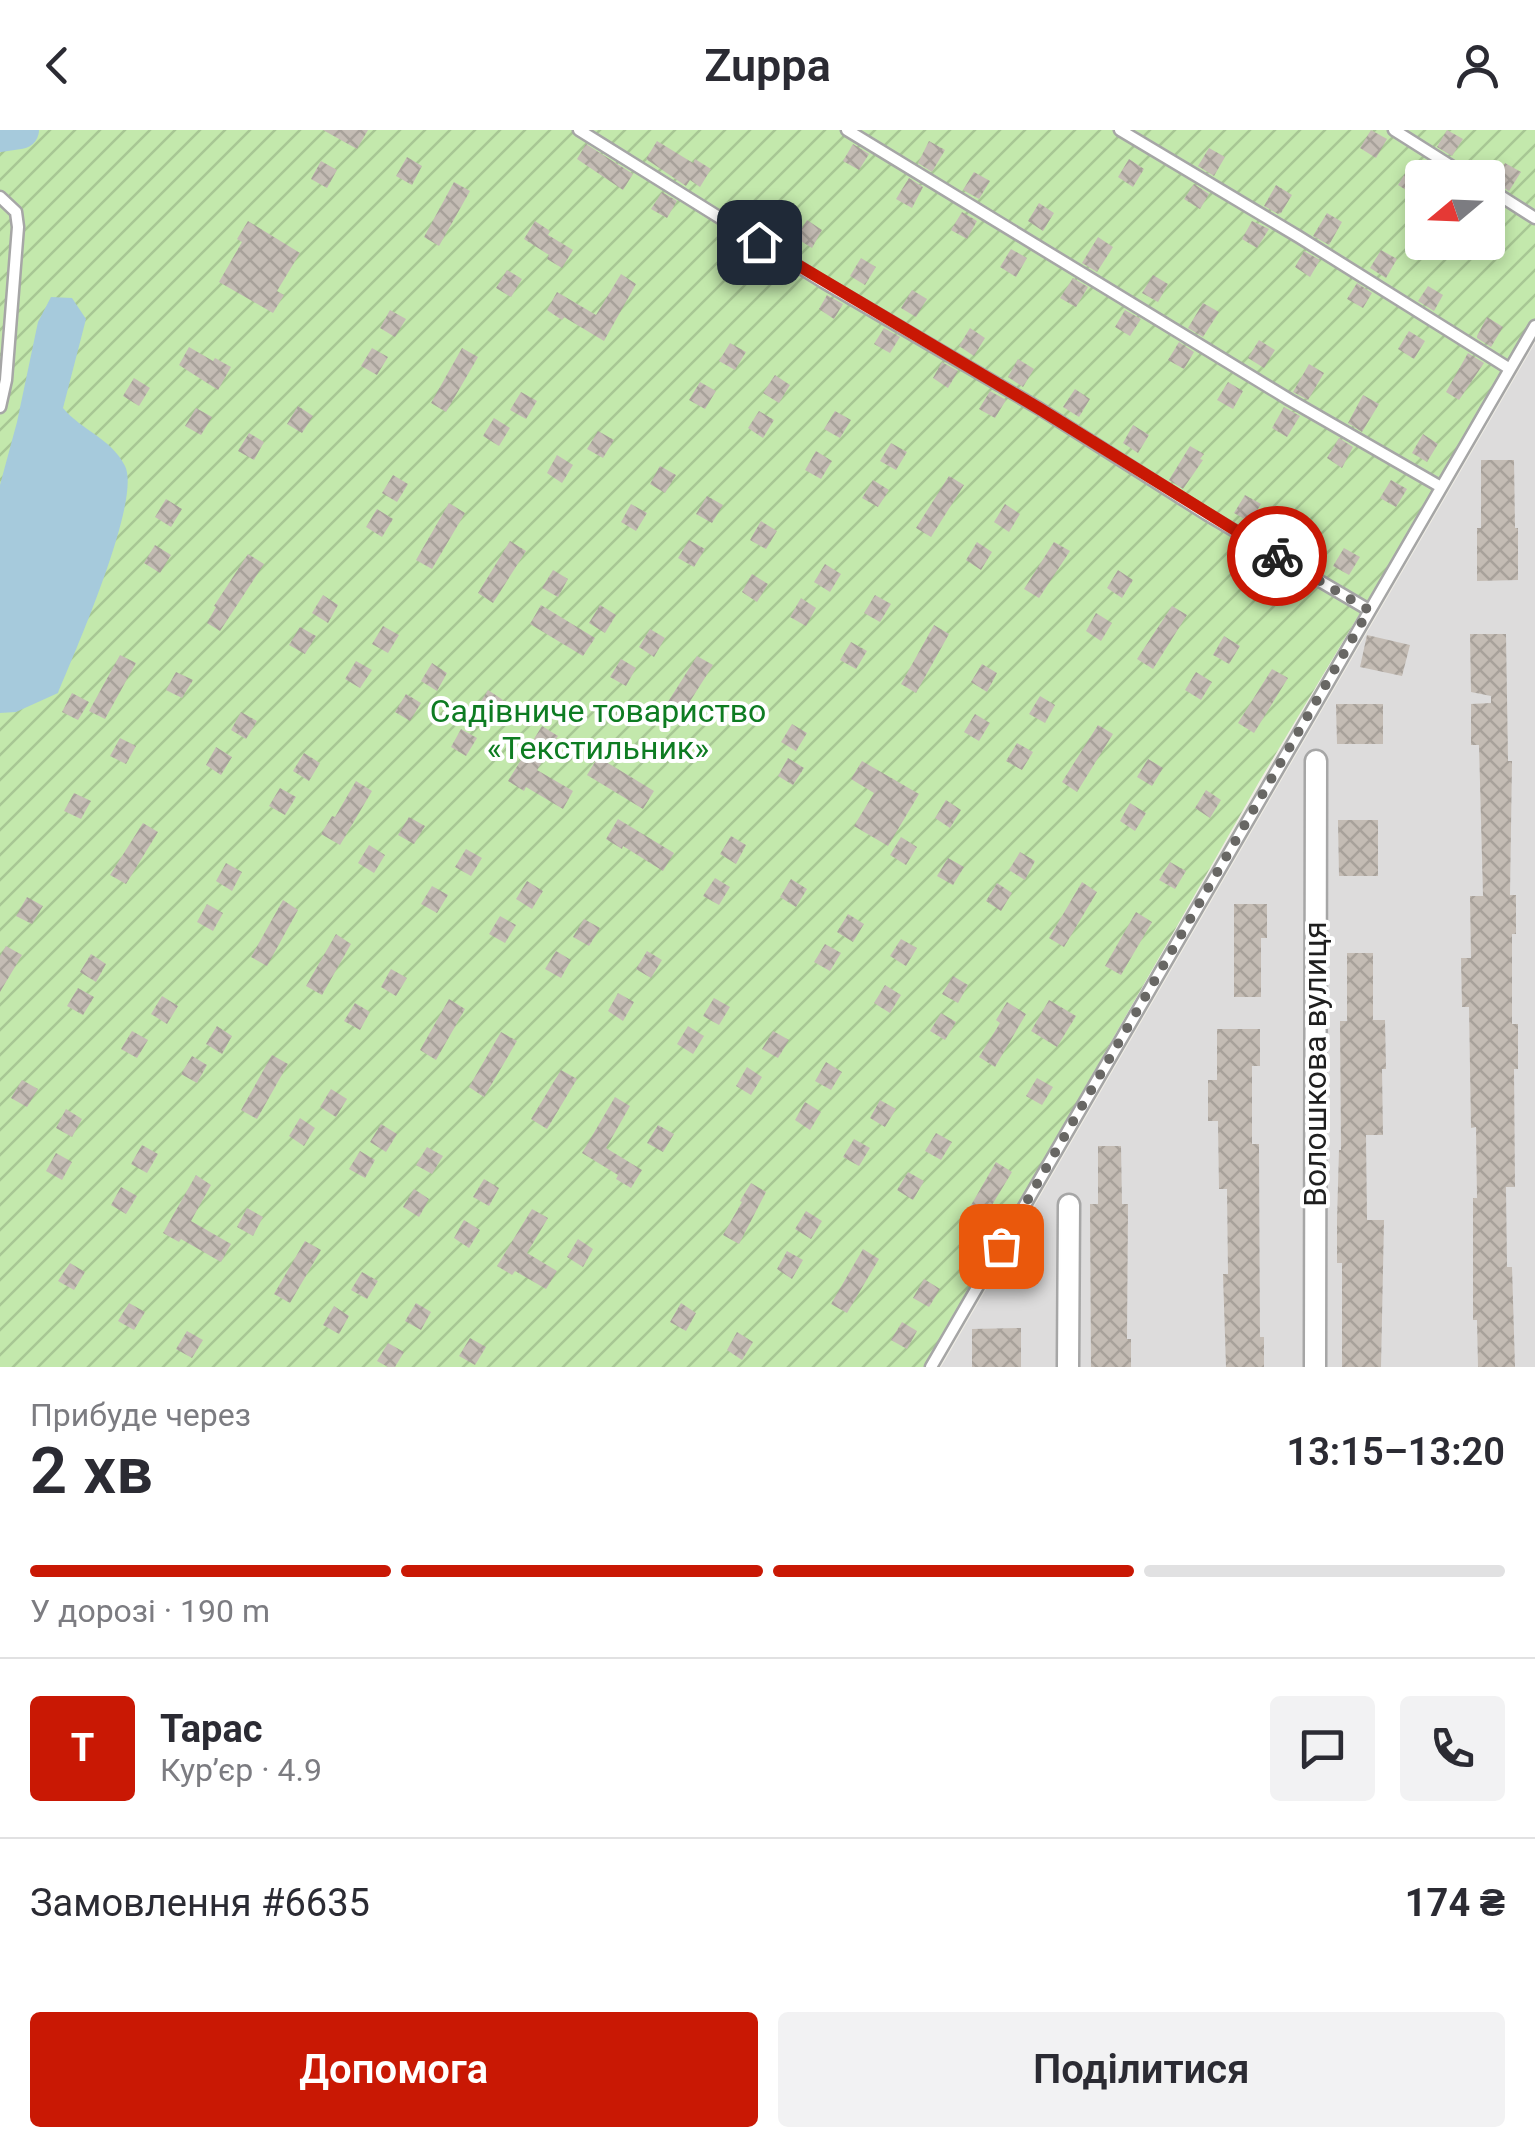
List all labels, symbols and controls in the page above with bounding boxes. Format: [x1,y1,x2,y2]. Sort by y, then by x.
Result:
icon: back [30,38,85,93]
icon: person [1450,38,1505,93]
text: Zuppa [704,39,831,92]
north arrow [1405,160,1505,260]
map controls [1405,160,1505,260]
pin [717,200,802,285]
icon: home [732,215,787,270]
courier [1227,506,1327,606]
icon: bike [1250,529,1305,584]
park label: Садівниче товариство «Текстильник» [430,692,766,767]
street label: Волошкова вулиця [1296,921,1334,1207]
pin [959,1204,1044,1289]
icon: bag [974,1219,1029,1274]
text: Прибуде через [30,1396,251,1434]
text: 13:15–13:20 [1286,1430,1505,1474]
text: 2 хв [30,1433,153,1509]
text: У дорозі · 190 m [30,1592,270,1630]
button: chat [1270,1696,1375,1801]
button: phone [1400,1696,1505,1801]
text: Тарас [160,1707,263,1751]
text: Т [71,1726,94,1770]
text: Кур’єр · 4.9 [160,1751,322,1789]
text: Замовлення #6635 [30,1881,370,1925]
text: 174 ₴ [1405,1881,1505,1925]
button: Допомога [30,2012,758,2127]
button: Поділитися [778,2012,1505,2127]

